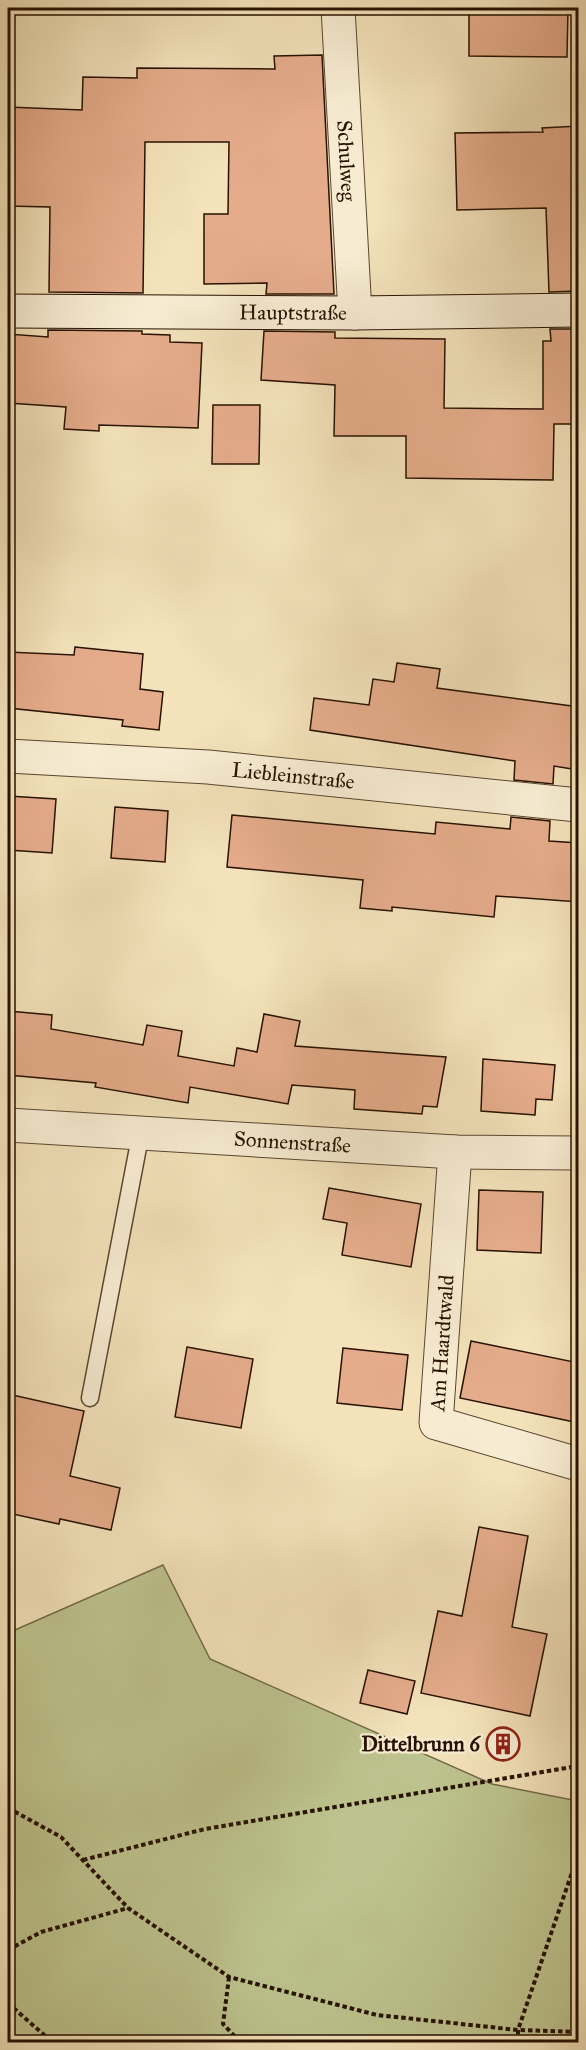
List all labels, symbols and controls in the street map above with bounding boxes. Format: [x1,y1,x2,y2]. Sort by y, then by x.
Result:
street label: Schulweg [331,119,362,202]
street label: Hauptstraße [239,299,347,326]
street label: Liebleinstraße [231,757,356,795]
street label: Sonnenstraße [233,1126,352,1159]
street label: Am Haardtwald [424,1273,460,1413]
building icon: Dittelbrunn 6 [485,1726,521,1762]
place label: Dittelbrunn 6 [361,1731,481,1757]

